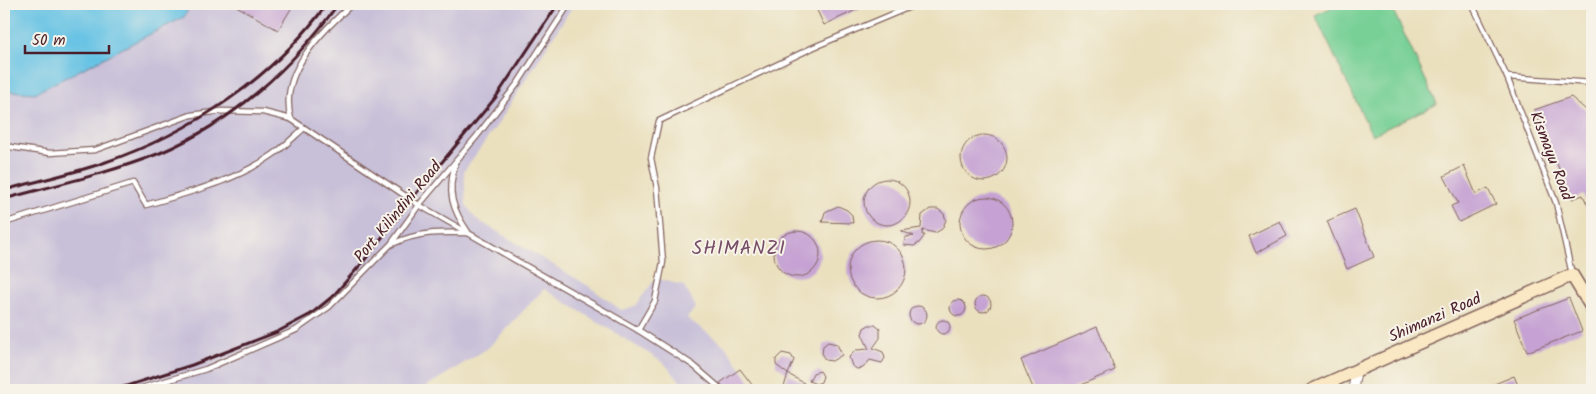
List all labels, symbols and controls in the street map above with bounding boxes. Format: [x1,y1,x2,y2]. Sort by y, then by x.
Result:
scale bar [25,22,109,54]
text: 50 m [32,29,66,53]
street label: Kismayu Road [1522,108,1580,205]
street label: Port Kilindini Road [348,155,449,268]
district label: SHIMANZI [692,234,786,264]
street label: Shimanzi Road [1385,286,1486,350]

